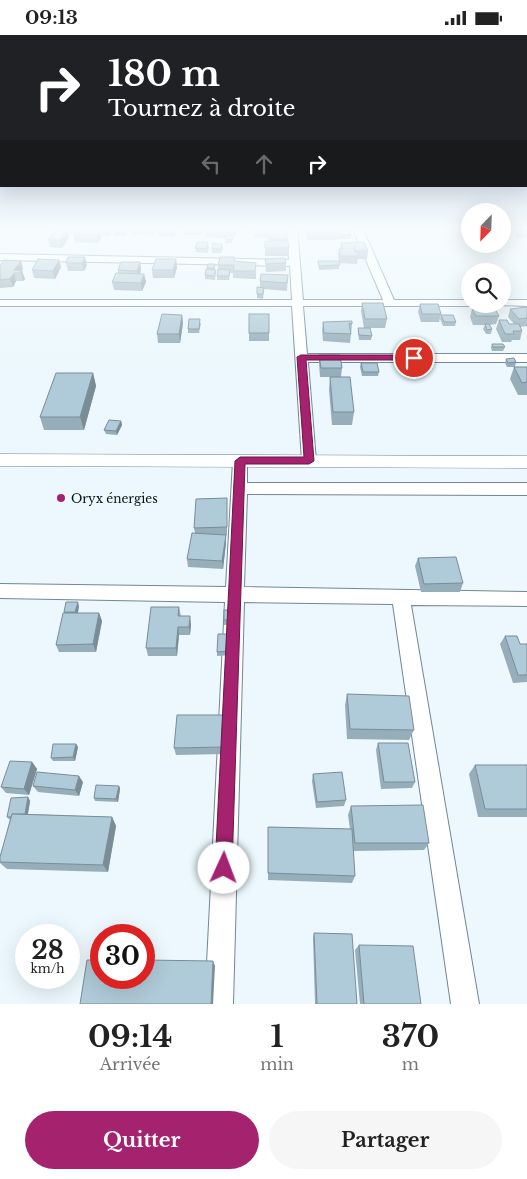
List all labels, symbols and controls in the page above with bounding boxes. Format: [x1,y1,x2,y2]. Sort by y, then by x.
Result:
text: 09:13 [25,6,78,29]
text: 180 m [108,52,220,95]
icon: right [25,55,90,120]
text: Tournez à droite [108,95,295,122]
icon: left [197,150,225,178]
icon: ahead [250,150,278,178]
icon: right [303,150,331,178]
north arrow [461,203,511,253]
map controls [461,203,511,313]
button: search [461,263,511,313]
pin [393,337,435,379]
icon: arrive [400,344,428,372]
place label: Oryx énergies [71,491,158,506]
marker: Oryx énergies [55,492,67,504]
position arrow [197,841,249,893]
speed limit sign: 30 [90,924,155,989]
text: 28 [31,935,64,966]
text: km/h [30,961,65,976]
text: 09:14 [88,1018,172,1055]
text: 1 [271,1018,284,1055]
text: 370 [382,1018,439,1055]
text: Arrivée [100,1054,160,1074]
text: min [260,1054,294,1074]
text: m [402,1054,419,1074]
button: Quitter [25,1111,259,1169]
button: Partager [269,1111,502,1169]

